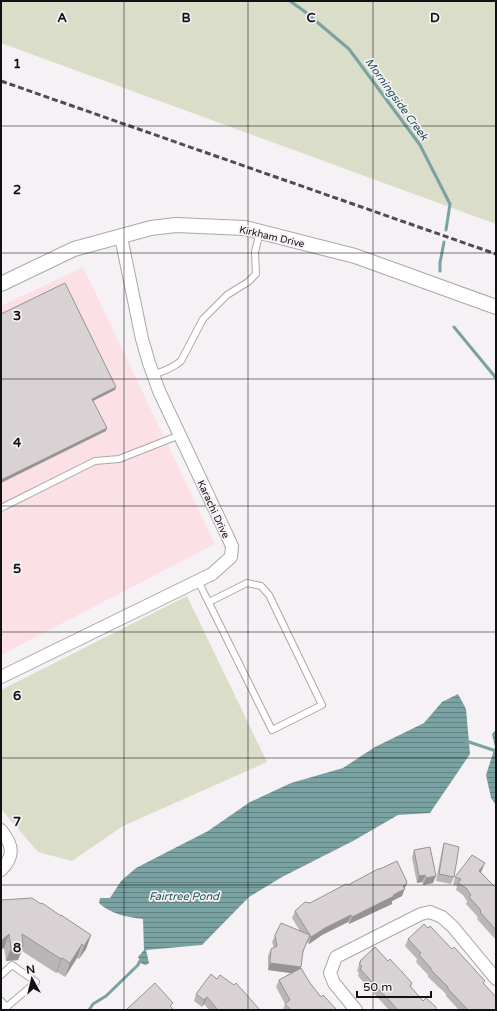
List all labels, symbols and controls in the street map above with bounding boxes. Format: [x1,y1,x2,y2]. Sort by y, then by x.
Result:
text: A [57,10,67,26]
text: B [181,10,191,26]
text: C [306,10,316,26]
text: D [430,10,440,26]
text: 1 [13,56,21,72]
water label: Morningside Creek [362,56,431,144]
text: 2 [13,182,21,198]
street label: Kirkham Drive [238,224,306,250]
text: 3 [13,308,21,324]
text: 4 [13,435,22,451]
street label: Karachi Drive [194,478,232,541]
text: 5 [13,561,21,577]
text: 6 [13,688,21,704]
text: 7 [13,814,21,830]
water label: Fairtree Pond [149,890,221,903]
text: 8 [13,940,21,956]
north arrow [12,959,52,999]
text: N [25,963,36,977]
scale bar [357,973,431,999]
text: 50 m [363,980,392,994]

